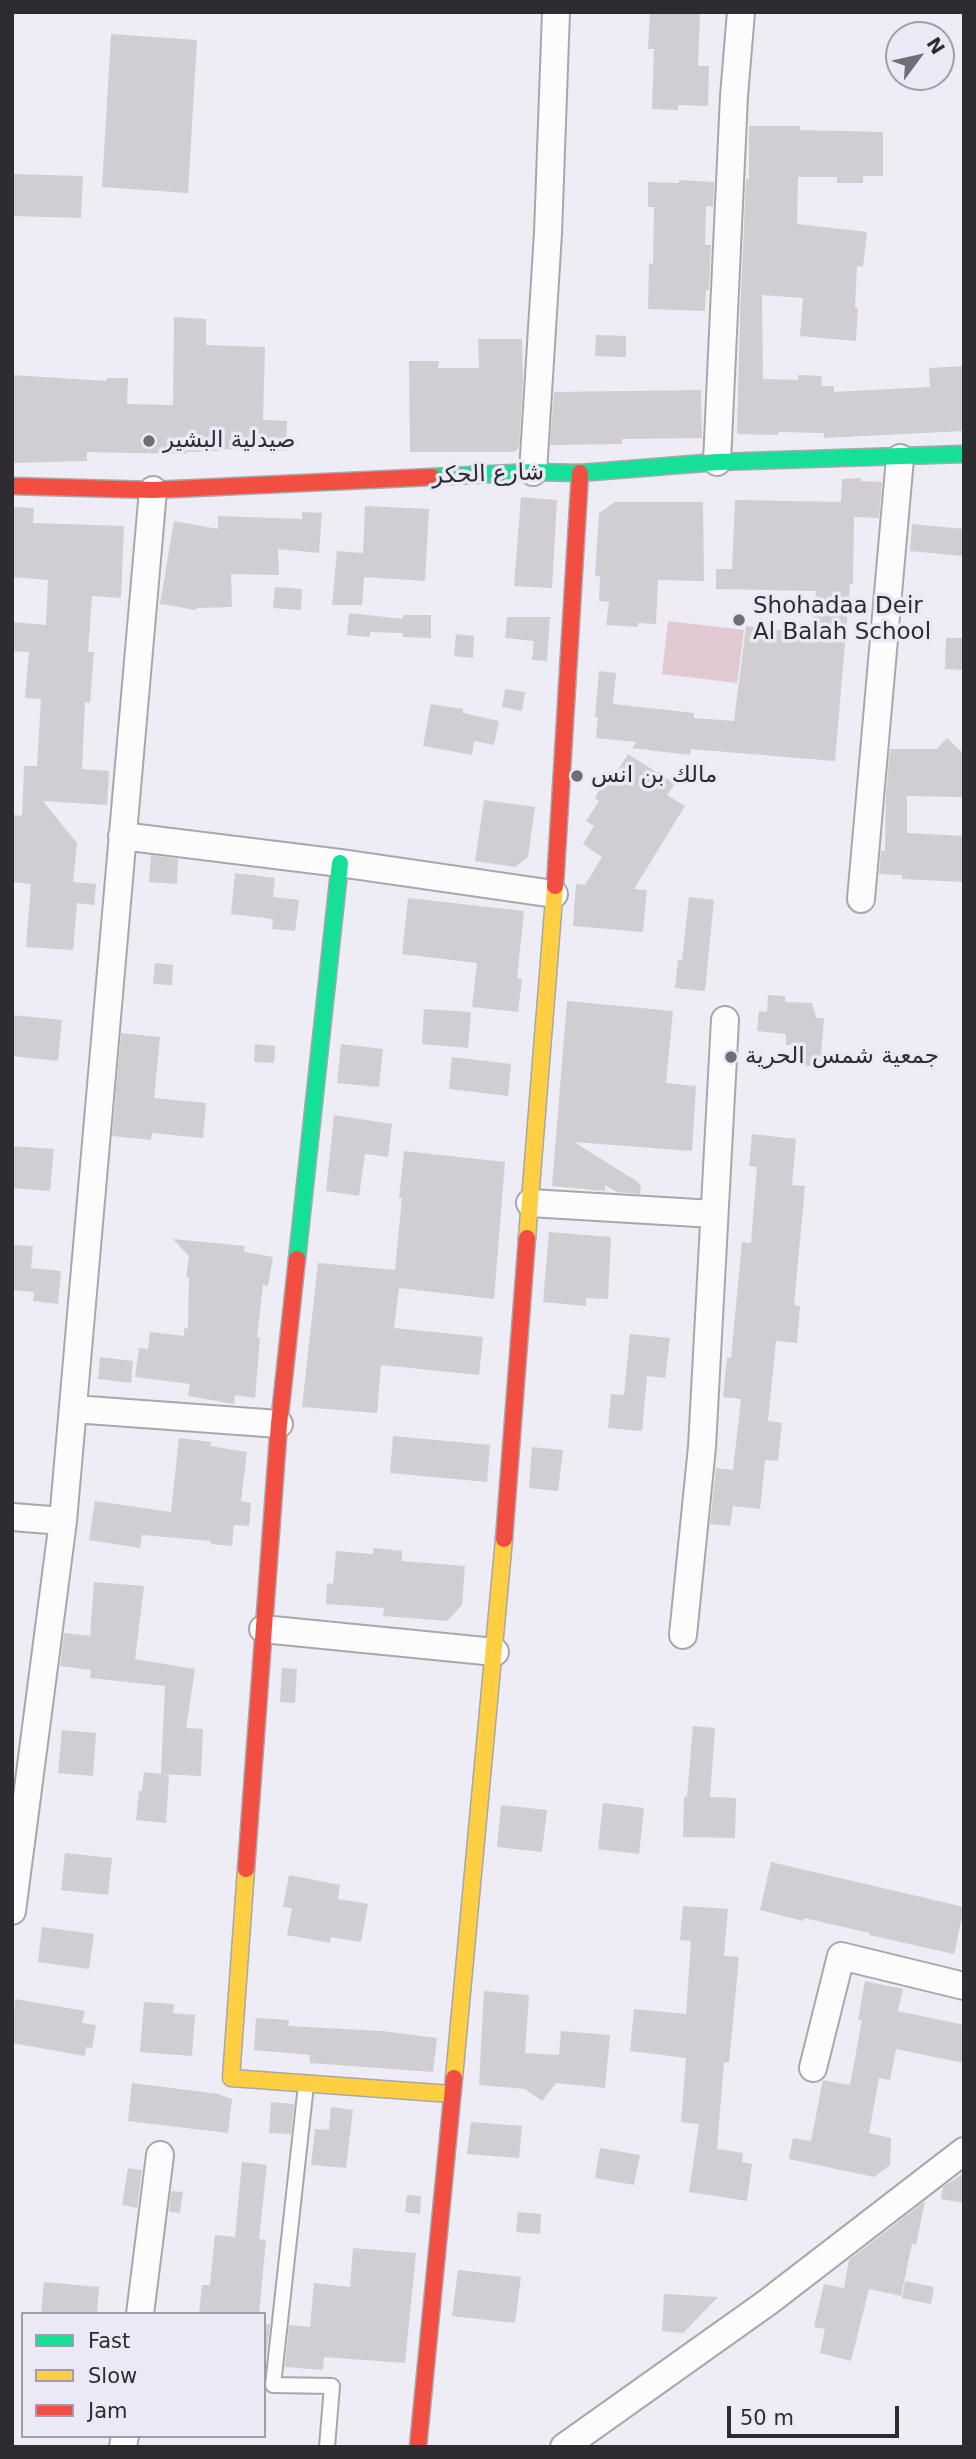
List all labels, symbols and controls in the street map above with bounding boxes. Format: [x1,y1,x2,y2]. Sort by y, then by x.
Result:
north arrow [885,21,955,91]
text: N [922,33,949,58]
place label: صيدلية البشير [163,427,296,455]
marker: صيدلية البشير [141,433,157,449]
street label: شارع الحكر [432,459,544,491]
place label: Shohadaa Deir Al Balah School [753,593,931,647]
marker: Shohadaa Deir Al Balah School [731,612,747,628]
place label: مالك بن انس [591,762,717,790]
marker: مالك بن انس [569,768,585,784]
place label: جمعية شمس الحرية [745,1043,939,1071]
marker: جمعية شمس الحرية [723,1049,739,1065]
legend [21,2312,266,2438]
text: Fast [88,2329,130,2353]
text: Slow [88,2364,137,2388]
scale bar [731,2392,902,2436]
text: Jam [88,2399,128,2423]
text: 50 m [740,2406,794,2430]

